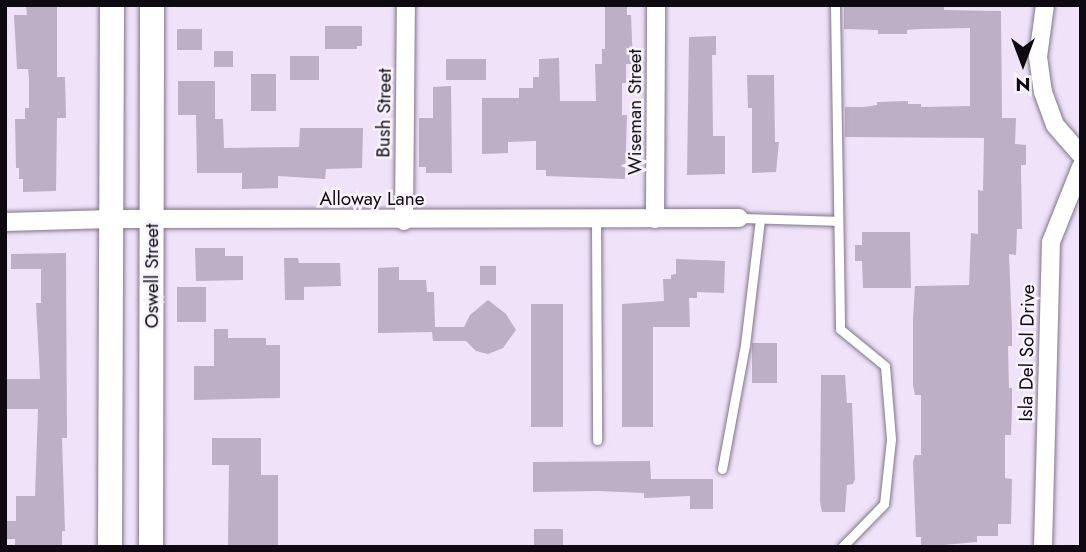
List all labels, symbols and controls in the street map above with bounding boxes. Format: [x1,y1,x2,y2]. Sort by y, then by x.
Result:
north arrow [988,28,1058,98]
street label: Wiseman Street [624,49,646,175]
street label: Bush Street [372,68,396,158]
text: N [1015,71,1031,98]
street label: Alloway Lane [320,188,424,210]
street label: Oswell Street [141,224,163,328]
street label: Isla Del Sol Drive [1014,284,1040,422]

